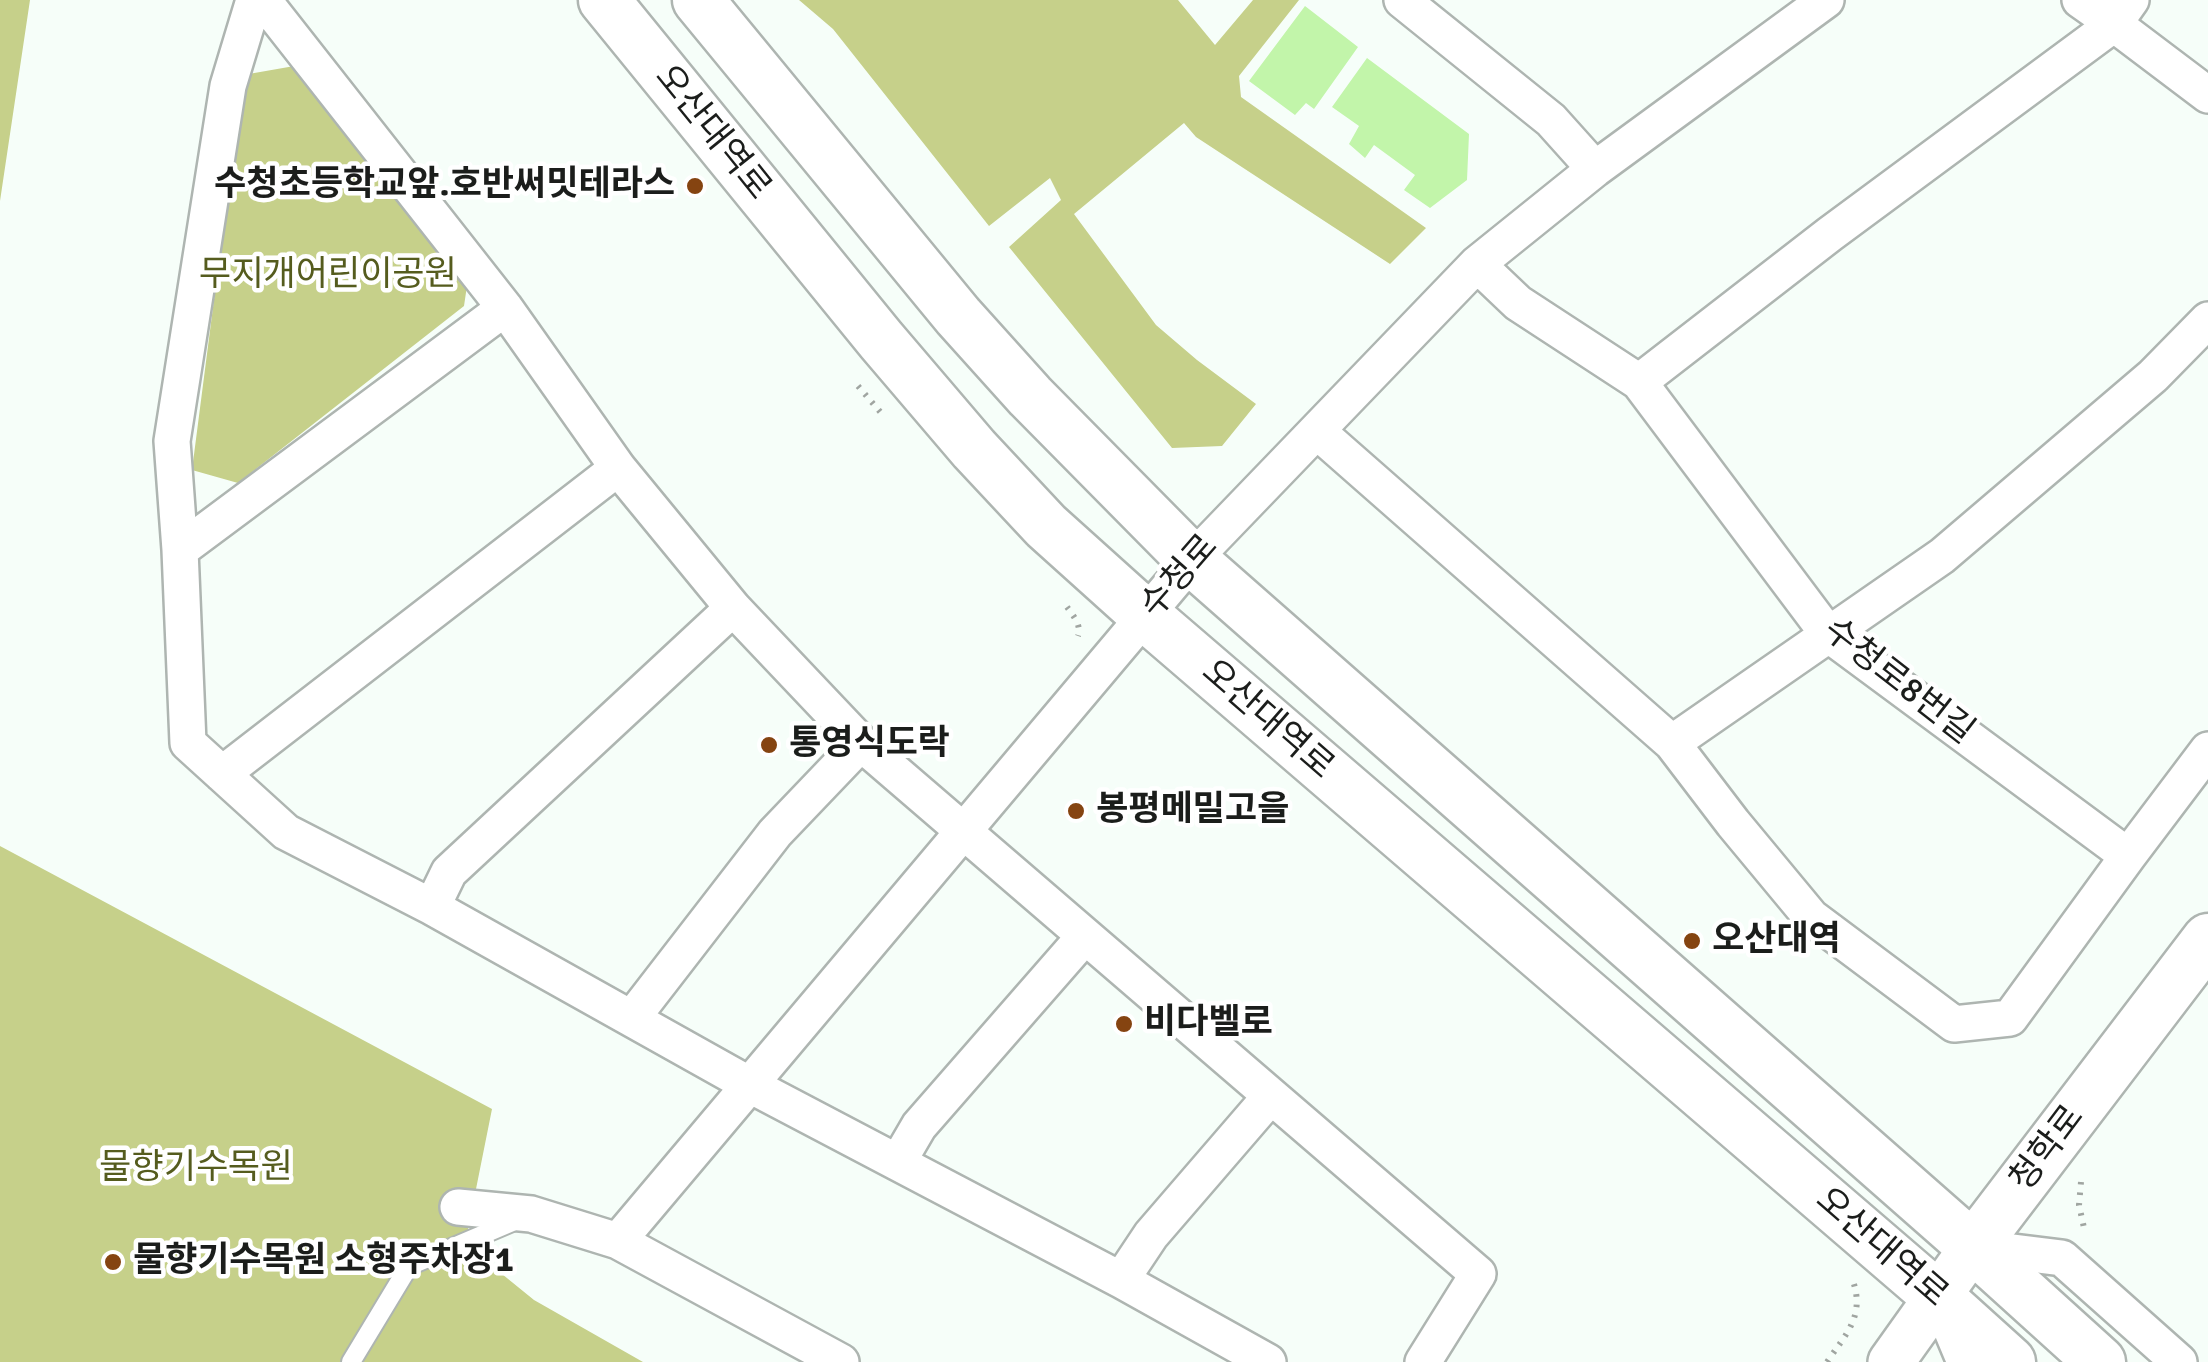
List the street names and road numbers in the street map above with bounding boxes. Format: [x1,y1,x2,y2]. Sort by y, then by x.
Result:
street label: 오산대역로 [645,57,779,209]
street label: 수청로 [1132,527,1228,627]
street label: 수청로8번길 [1814,610,1982,754]
street label: 오산대역로 [1192,651,1342,789]
street label: 청학로 [2002,1098,2094,1200]
street label: 오산대역로 [1806,1179,1956,1317]

